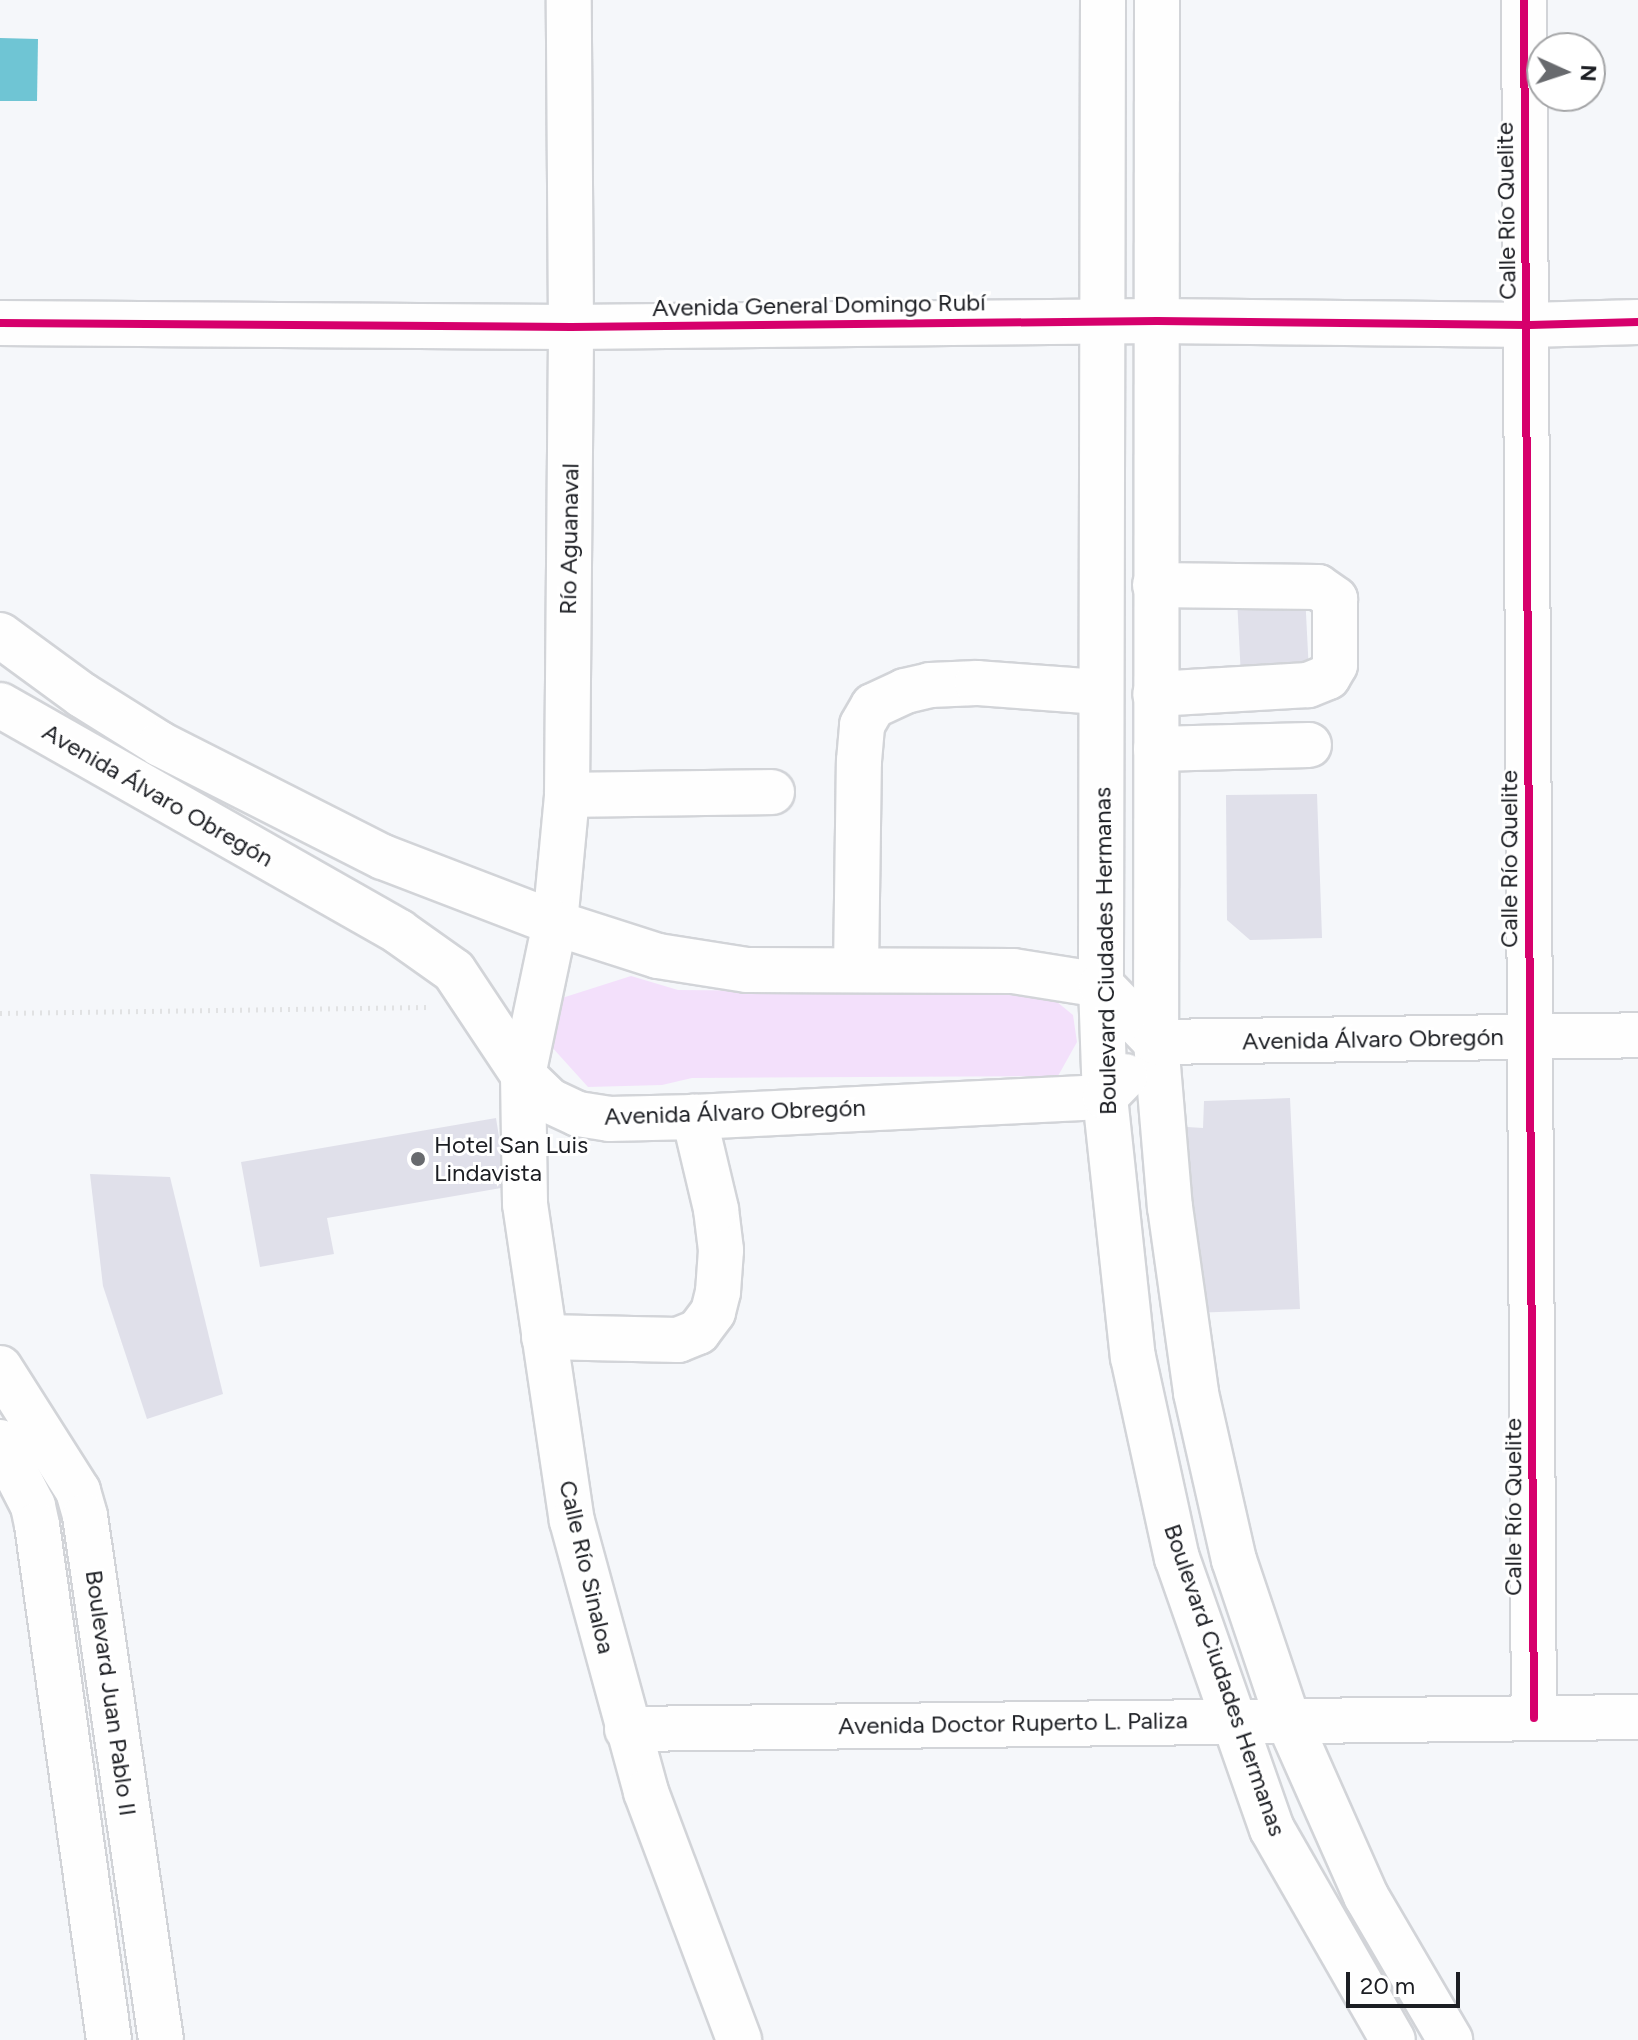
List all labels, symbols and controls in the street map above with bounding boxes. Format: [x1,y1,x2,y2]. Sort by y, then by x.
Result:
north arrow [1526,32,1606,112]
text: N [1575,64,1602,82]
street label: Calle Río Quelite [1490,122,1522,300]
street label: Avenida General Domingo Rubí [652,288,986,322]
street label: Río Aguanaval [553,463,585,615]
street label: Avenida Álvaro Obregón [37,717,279,873]
street label: Calle Río Quelite [1495,770,1523,948]
street label: Boulevard Ciudades Hermanas [1088,787,1122,1115]
street label: Avenida Álvaro Obregón [1242,1022,1504,1056]
street label: Avenida Álvaro Obregón [604,1093,866,1131]
place label: Hotel San Luis Lindavista [434,1131,588,1187]
marker: Hotel San Luis Lindavista [409,1150,427,1168]
street label: Calle Río Quelite [1499,1418,1527,1596]
street label: Calle Río Sinaloa [553,1478,621,1656]
street label: Boulevard Ciudades Hermanas [1158,1520,1292,1840]
street label: Boulevard Juan Pablo II [79,1568,143,1818]
street label: Avenida Doctor Ruperto L. Paliza [838,1706,1188,1740]
scale bar [1350,1956,1464,2006]
text: 20 m [1360,1971,1415,2000]

